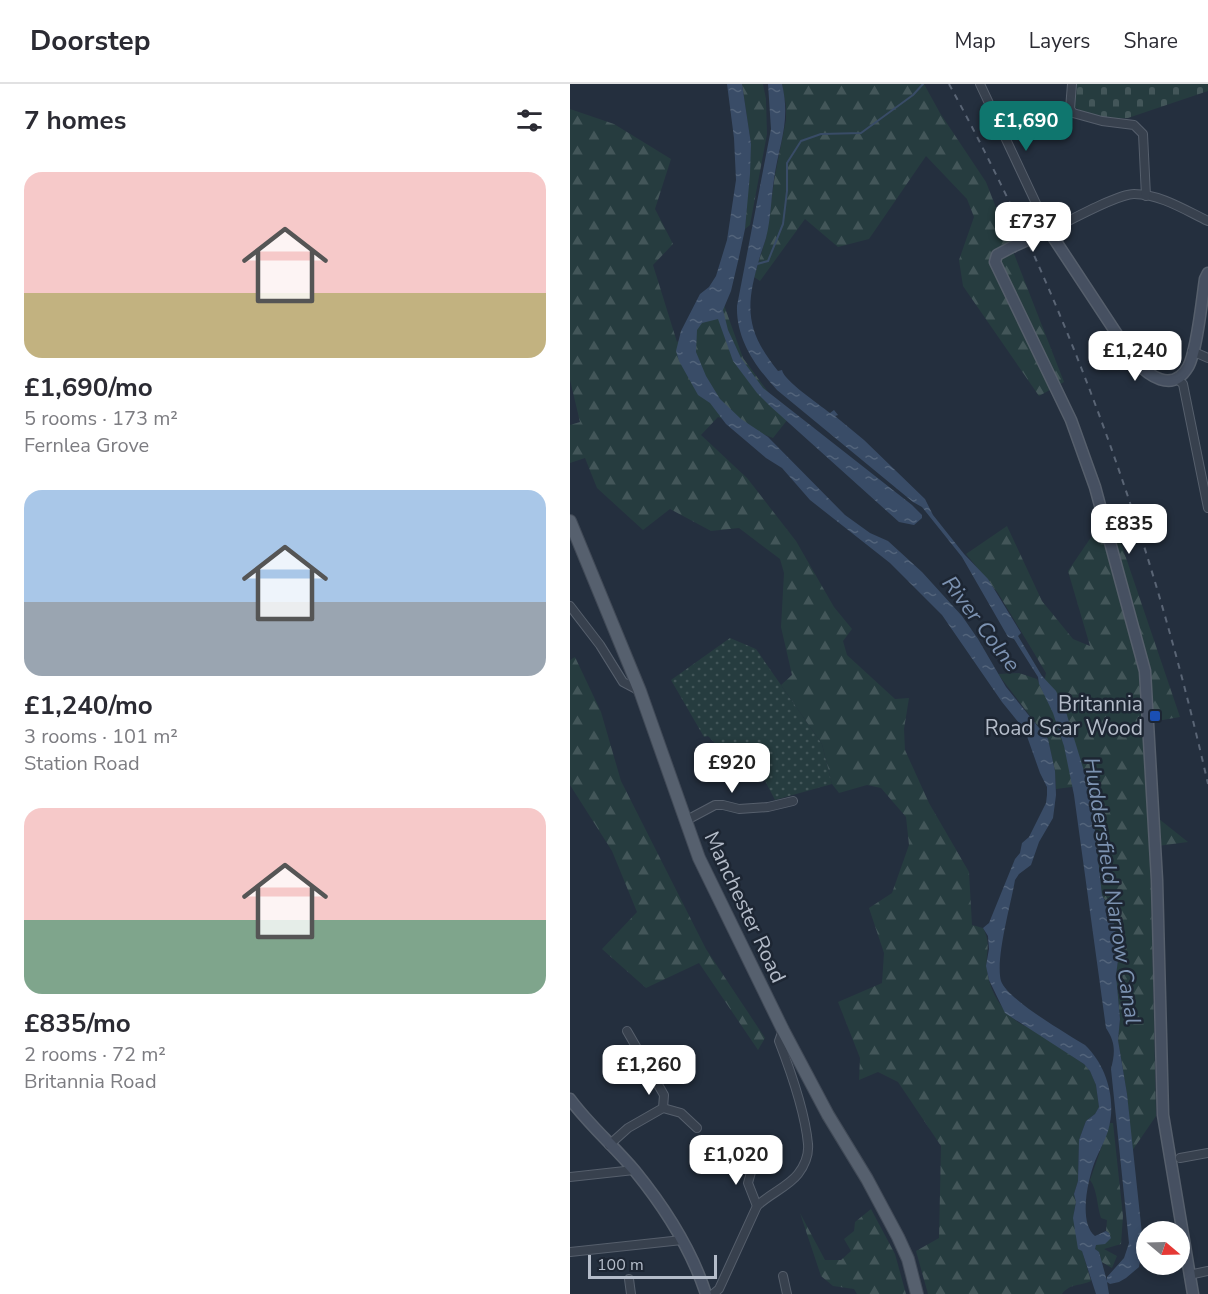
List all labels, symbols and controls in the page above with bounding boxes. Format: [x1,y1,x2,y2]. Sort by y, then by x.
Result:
text: Doorstep [30,22,151,60]
text: Map [954,27,996,55]
text: Layers [1029,27,1090,55]
text: Share [1123,27,1178,55]
pin: £1,690 [977,101,1075,152]
text: 7 homes [24,103,126,138]
icon: filters [513,104,546,137]
text: £1,690 [994,107,1058,134]
pin: £737 [997,202,1069,253]
text: £737 [1009,208,1057,235]
icon: home [231,211,339,319]
pin: £1,240 [1086,331,1184,382]
text: £1,240 [1103,337,1167,364]
text: £1,690/mo [24,370,153,405]
text: 5 rooms · 173 m² [24,405,178,432]
text: Fernlea Grove [24,432,149,459]
pin: £835 [1093,504,1165,555]
text: £835 [1105,510,1153,537]
icon: home [231,529,339,637]
water label: River Colne [935,570,1027,678]
text: £1,240/mo [24,688,153,723]
place label: Britannia Road Scar Wood [985,690,1143,742]
marker: Britannia Road Scar Wood [1148,709,1162,723]
text: 3 rooms · 101 m² [24,723,178,750]
pin: £920 [696,743,768,794]
text: £920 [708,749,756,776]
text: Station Road [24,750,140,777]
water label: Huddersfield Narrow Canal [1076,755,1148,1027]
street label: Manchester Road [698,827,792,987]
icon: home [231,847,339,955]
text: £835/mo [24,1006,131,1041]
text: 2 rooms · 72 m² [24,1041,166,1068]
pin: £1,260 [600,1045,698,1096]
text: £1,260 [617,1051,681,1078]
text: Britannia Road [24,1068,157,1095]
pin: £1,020 [687,1135,785,1186]
text: £1,020 [704,1141,768,1168]
north arrow [1136,1221,1190,1275]
map controls [1136,1221,1190,1275]
scale bar [588,1252,717,1280]
text: 100 m [597,1254,644,1276]

